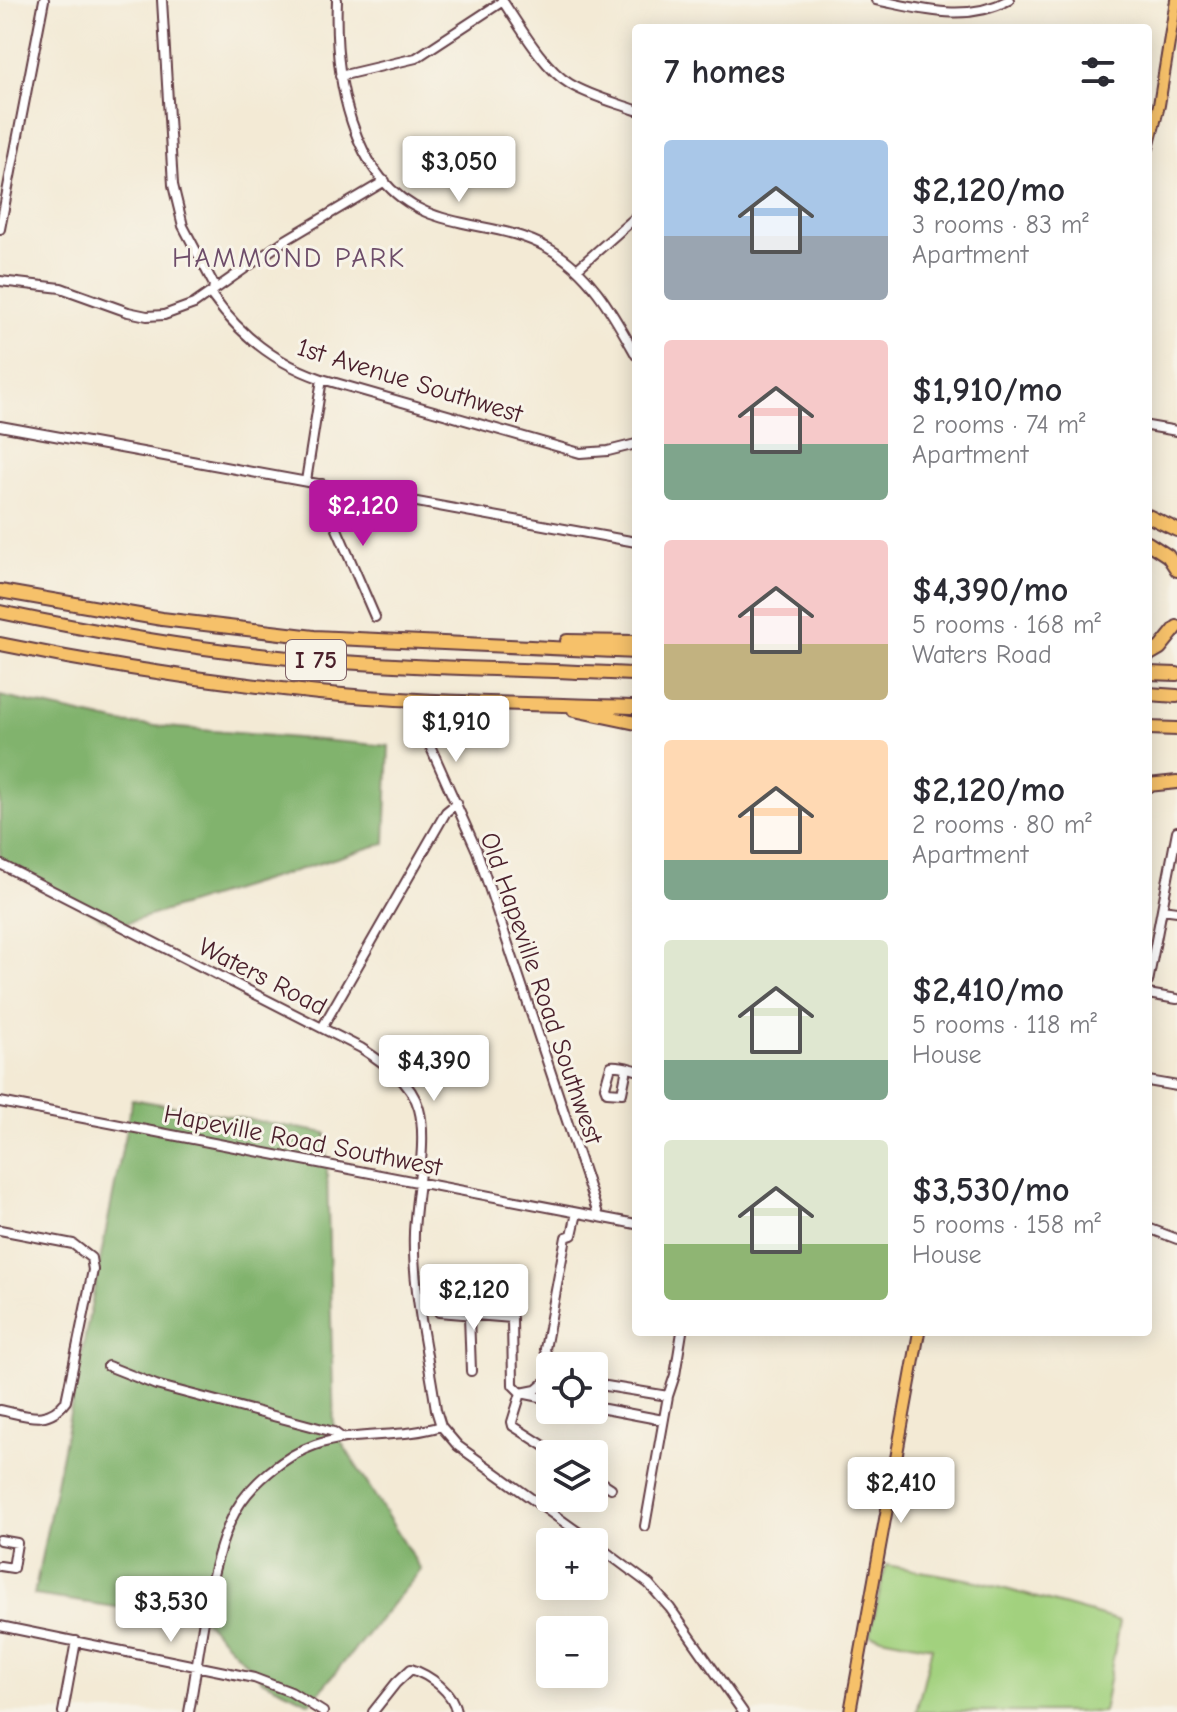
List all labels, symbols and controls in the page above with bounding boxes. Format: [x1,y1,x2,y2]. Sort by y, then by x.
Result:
icon: filters [1076,50,1120,94]
text: 7 homes [664,52,785,92]
pin: $3,050 [394,136,524,204]
text: $3,050 [421,147,498,177]
text: $2,120/mo [912,170,1065,210]
icon: home [728,172,824,268]
text: 3 rooms · 83 m² [912,210,1089,240]
text: Apartment [912,240,1028,270]
district label: HAMMOND PARK [172,242,406,274]
street label: 1st Avenue Southwest [293,332,528,430]
text: $1,910/mo [912,370,1062,410]
icon: home [728,372,824,468]
text: 2 rooms · 74 m² [912,410,1085,440]
text: Apartment [912,440,1028,470]
pin: $2,120 [298,480,428,548]
text: $2,120 [327,491,399,521]
text: $4,390/mo [912,570,1068,610]
icon: home [728,572,824,668]
text: 5 rooms · 168 m² [912,610,1101,640]
road number: I 75 [286,640,346,680]
text: Waters Road [912,640,1052,670]
pin: $1,910 [391,696,521,764]
text: $1,910 [421,707,491,737]
text: $2,120/mo [912,770,1065,810]
icon: home [728,772,824,868]
text: 2 rooms · 80 m² [912,810,1092,840]
street label: Old Hapeville Road Southwest [474,829,609,1150]
text: Apartment [912,840,1028,870]
street label: Waters Road [193,932,332,1022]
text: $2,410/mo [912,970,1064,1010]
icon: home [728,972,824,1068]
text: 5 rooms · 118 m² [912,1010,1097,1040]
pin: $4,390 [369,1035,499,1103]
text: House [912,1040,982,1070]
text: $4,390 [397,1046,471,1076]
street label: Hapeville Road Southwest [161,1099,446,1183]
text: $3,530/mo [912,1170,1070,1210]
icon: home [728,1172,824,1268]
text: 5 rooms · 158 m² [912,1210,1101,1240]
text: House [912,1240,982,1270]
pin: $2,120 [409,1264,539,1332]
text: $2,120 [438,1275,510,1305]
map controls [536,1352,608,1688]
button: locate [536,1352,608,1424]
button: layers [536,1440,608,1512]
pin: $2,410 [836,1457,966,1525]
text: $2,410 [866,1468,936,1498]
button: + [536,1528,608,1600]
pin: $3,530 [106,1576,236,1644]
text: $3,530 [134,1587,208,1617]
button: − [536,1616,608,1688]

